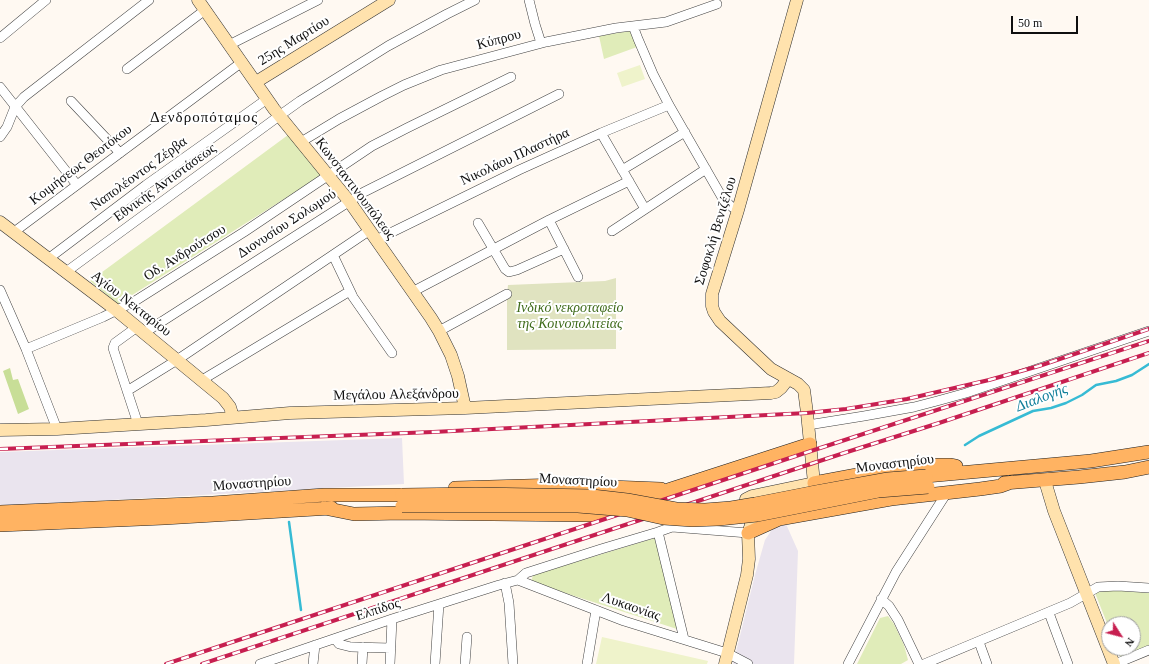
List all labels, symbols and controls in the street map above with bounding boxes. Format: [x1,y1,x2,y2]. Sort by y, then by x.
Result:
scale bar [1013,8,1080,34]
street label: 25ης Μαρτίου [255,13,333,69]
text: 50 m [1018,16,1042,30]
street label: Κύπρου [475,26,523,54]
district label: Δενδροπόταμος [150,109,258,127]
street label: Κοιμήσεως Θεοτόκου [27,121,135,209]
street label: Νικολάου Πλαστήρα [458,124,572,190]
street label: Ναπολέοντος Ζέρβα [88,133,190,215]
street label: Κωνσταντινουπόλεως [311,135,399,243]
street label: Εθνικής Αντιστάσεως [111,140,219,226]
street label: Σοφοκλή Βενιζέλου [692,175,740,287]
street label: Διονυσίου Σολωμού [234,186,340,262]
street label: Οδ. Ανδρούτσου [141,221,229,285]
street label: Αγίου Νεκταρίου [88,267,174,341]
park label: Ινδικό νεκροταφείο της Κοινοπολιτείας [516,300,624,332]
water label: Διαλογής [1013,380,1071,416]
street label: Μεγάλου Αλεξάνδρου [333,386,459,404]
street label: Μοναστηρίου [855,451,935,477]
street label: Μοναστηρίου [538,471,618,491]
street label: Μοναστηρίου [212,473,292,495]
street label: Λυκαονίας [599,589,663,625]
street label: Ελπίδος [354,595,402,625]
north arrow [1101,616,1141,656]
text: N [1123,636,1137,649]

